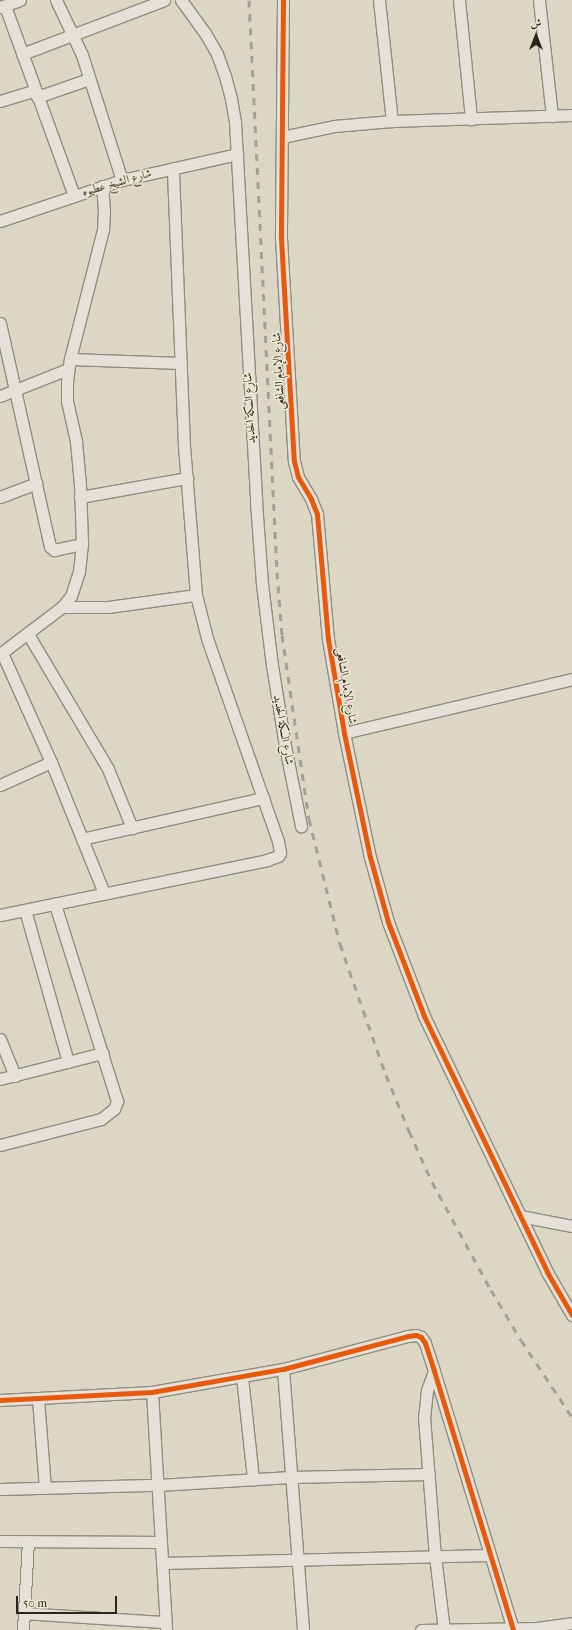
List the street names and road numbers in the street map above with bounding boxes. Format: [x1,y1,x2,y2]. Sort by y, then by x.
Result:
street label: شارع الشيخ عطيوه [80,166,154,200]
street label: شارع الإمام الشافعى [270,332,288,410]
street label: شارع السكة الحديد [241,372,259,444]
street label: شارع الإمام الشافعى [332,647,360,725]
street label: شارع السكة الحديد [270,694,296,766]

